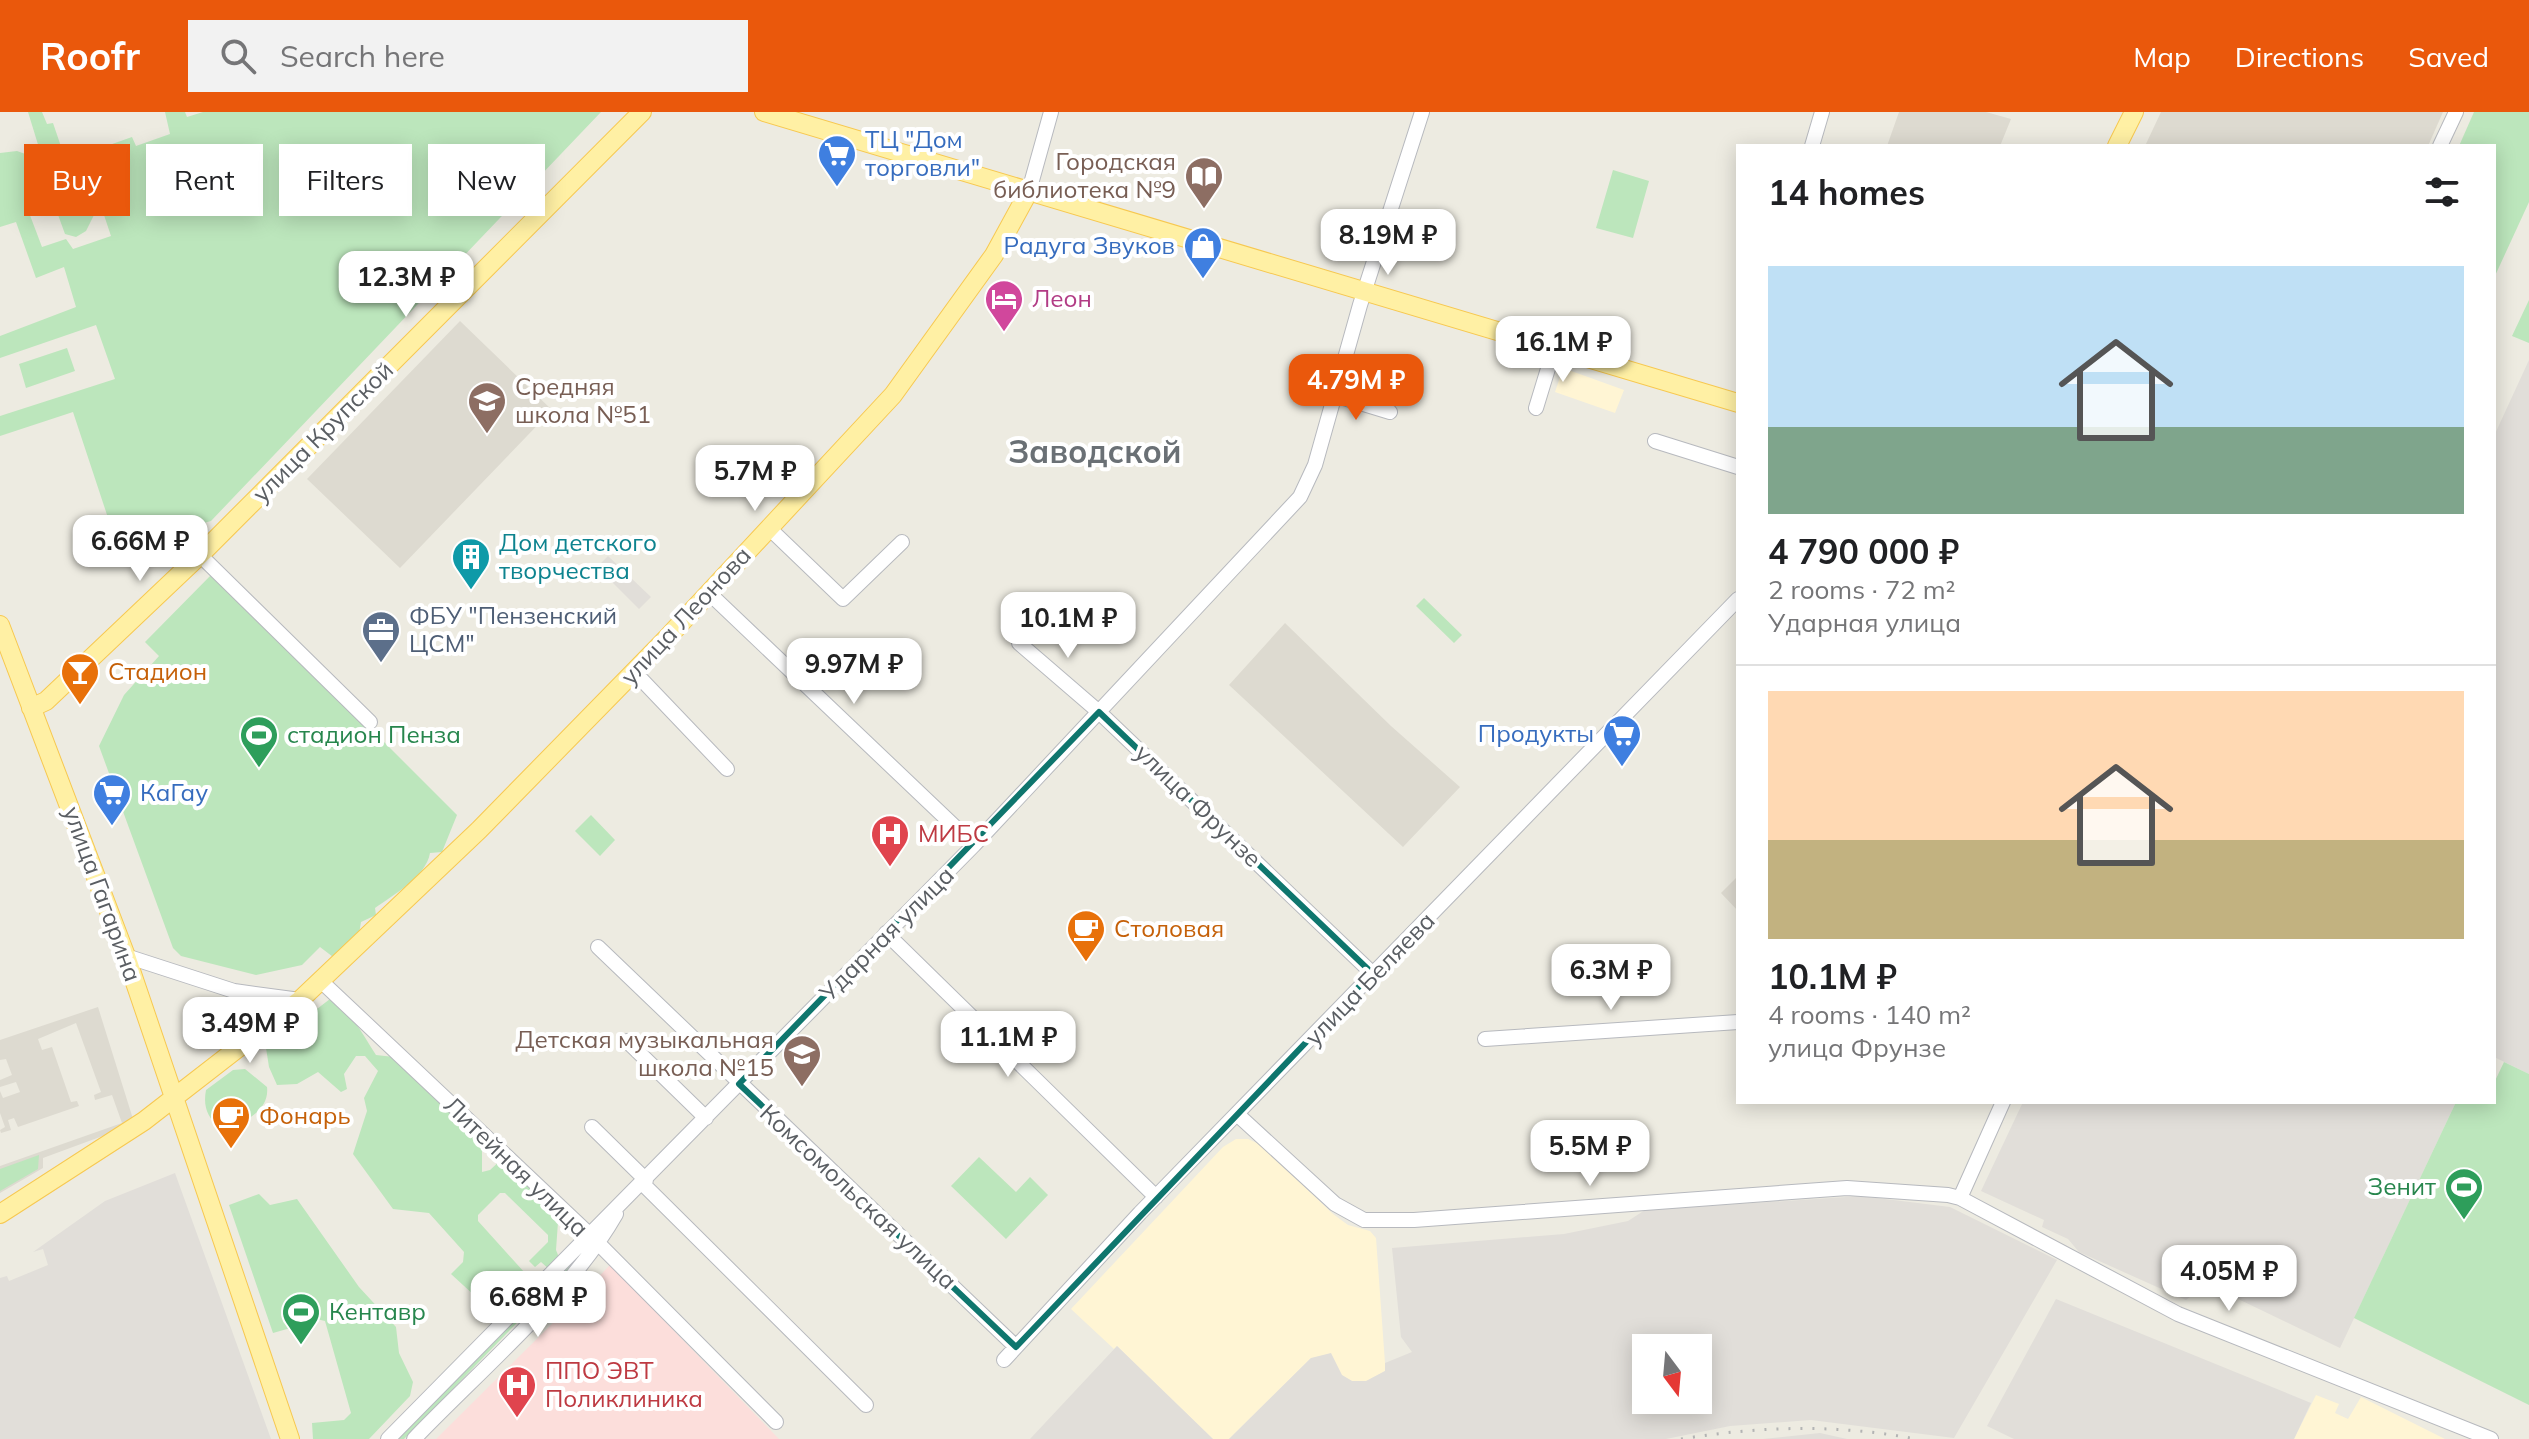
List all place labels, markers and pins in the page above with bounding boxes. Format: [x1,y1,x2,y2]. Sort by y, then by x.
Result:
place label: ТЦ "Дом торговли" [865,124,980,182]
supermarket icon: ТЦ "Дом торговли" [816,133,858,188]
place label: Городская библиотека №9 [993,146,1176,204]
library icon: Городская библиотека №9 [1183,155,1225,210]
pin: 8.19M ₽ [1314,209,1462,277]
shop icon: Радуга Звуков [1182,225,1224,280]
place label: Радуга Звуков [1004,230,1175,260]
pin: 12.3M ₽ [332,251,480,319]
hotel icon: Леон [983,278,1025,333]
place label: Леон [1032,283,1092,313]
pin: 16.1M ₽ [1489,316,1637,384]
pin: 4.79M ₽ [1282,354,1430,422]
place label: Средняя школа №51 [515,371,651,429]
school or university icon: Средняя школа №51 [466,380,508,435]
pin: 5.7M ₽ [690,445,820,513]
pin: 6.66M ₽ [66,515,214,583]
place label: Дом детского творчества [499,527,657,585]
building icon: Дом детского творчества [450,536,492,591]
pin: 10.1M ₽ [994,592,1142,660]
place label: ФБУ "Пензенский ЦСМ" [409,600,617,658]
office icon: ФБУ "Пензенский ЦСМ" [360,609,402,664]
pin: 9.97M ₽ [780,638,928,706]
bar icon: Стадион [59,651,101,706]
place label: Стадион [108,656,207,686]
supermarket icon: Продукты [1601,713,1643,768]
sports icon: стадион Пенза [238,714,280,769]
place label: Продукты [1478,718,1594,748]
place label: стадион Пенза [287,719,461,749]
supermarket icon: КаГау [91,772,133,827]
place label: КаГау [140,777,208,807]
hospital icon: МИБС [869,813,911,868]
place label: МИБС [918,818,989,848]
cafe icon: Столовая [1065,908,1107,963]
place label: Столовая [1114,913,1224,943]
pin: 6.3M ₽ [1546,944,1676,1012]
pin: 3.49M ₽ [176,997,324,1065]
pin: 11.1M ₽ [934,1011,1082,1079]
place label: Детская музыкальная школа №15 [515,1024,774,1082]
school or university icon: Детская музыкальная школа №15 [781,1033,823,1088]
cafe icon: Фонарь [210,1095,252,1150]
place label: Фонарь [259,1100,351,1130]
pin: 5.5M ₽ [1525,1120,1655,1188]
sports icon: Зенит [2443,1166,2485,1221]
place label: Зенит [2367,1171,2436,1201]
pin: 4.05M ₽ [2155,1245,2303,1313]
pin: 6.68M ₽ [464,1271,612,1339]
sports icon: Кентавр [280,1291,322,1346]
place label: Кентавр [329,1296,426,1326]
place label: ППО ЭВТ Поликлиника [545,1355,703,1413]
hospital icon: ППО ЭВТ Поликлиника [496,1364,538,1419]

